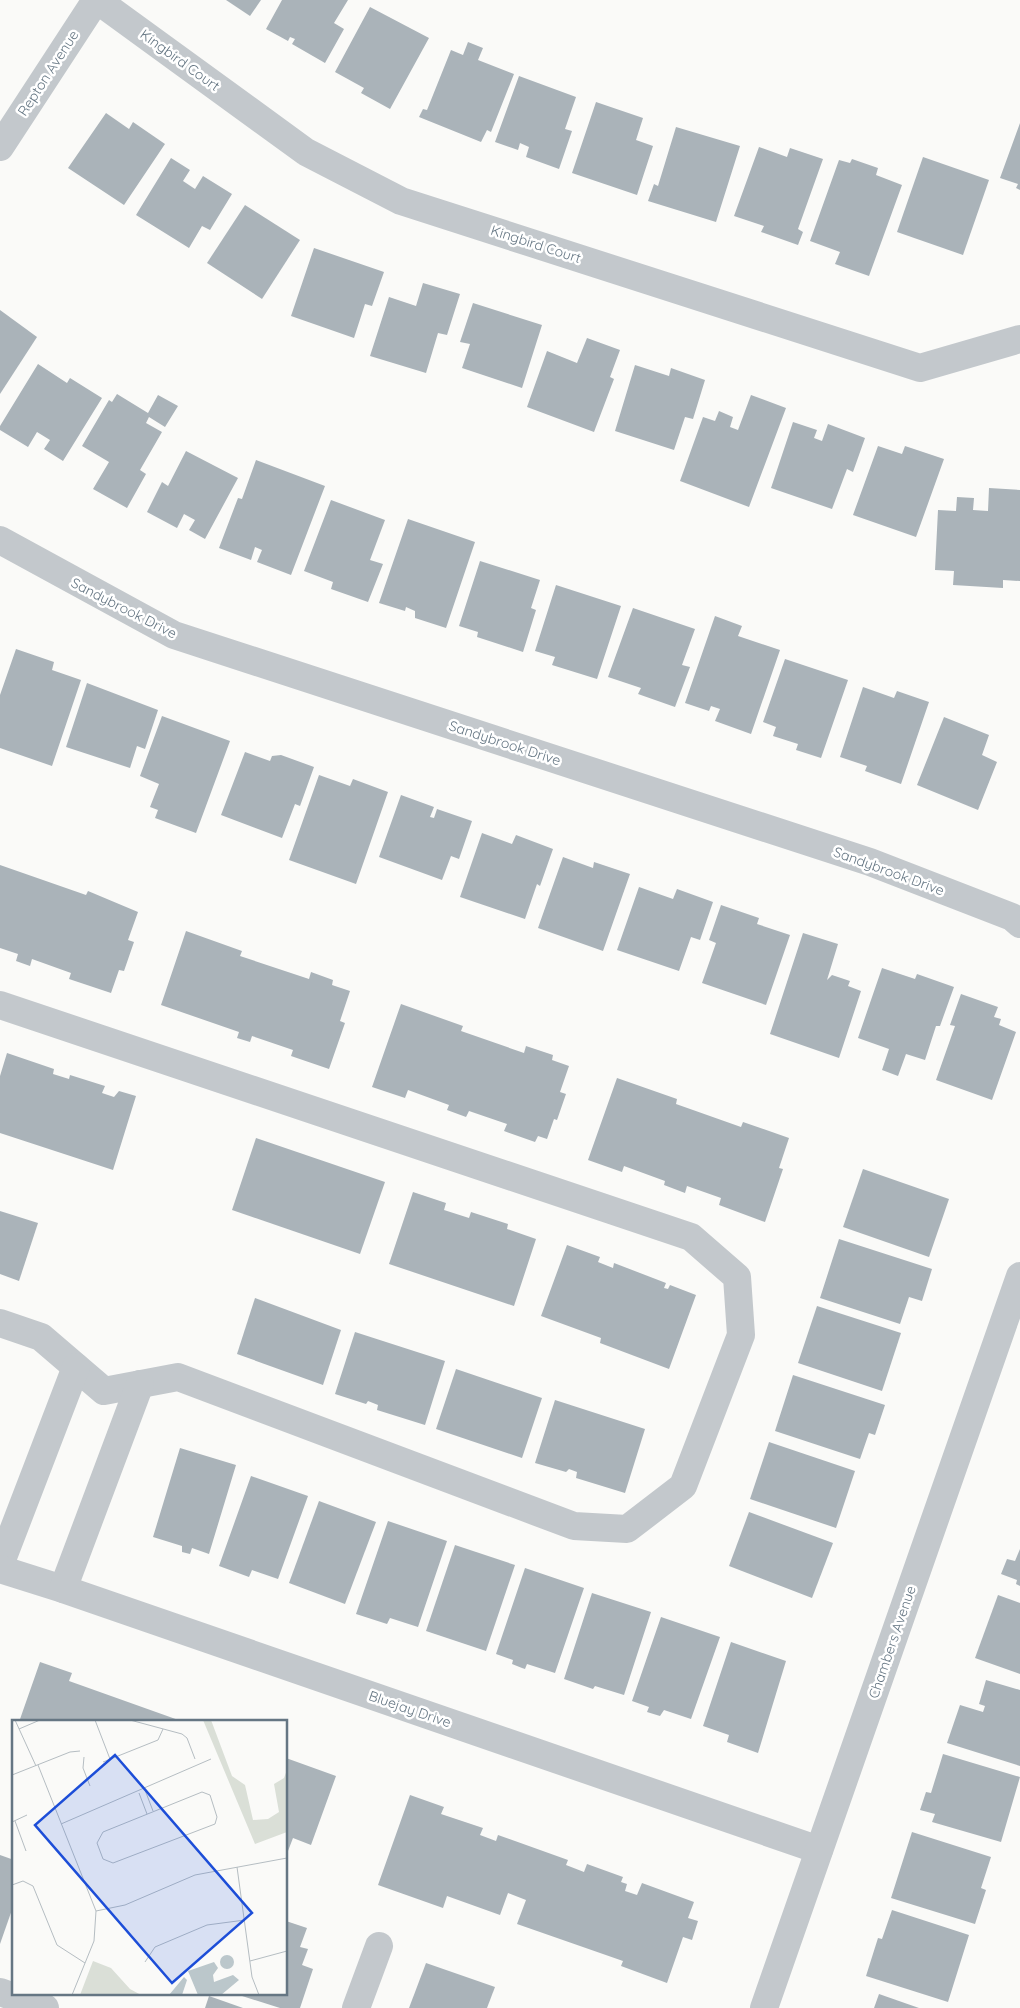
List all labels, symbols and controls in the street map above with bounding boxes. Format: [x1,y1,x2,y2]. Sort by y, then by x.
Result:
street label: Kingbird Court [137,25,223,95]
street label: Repton Avenue [14,27,82,119]
street label: Kingbird Court [489,221,584,267]
street label: Sandybrook Drive [68,574,180,642]
street label: Sandybrook Drive [447,716,563,770]
street label: Sandybrook Drive [831,843,947,899]
street label: Chambers Avenue [864,1583,920,1701]
street label: Bluejay Drive [366,1687,454,1732]
inset map [12,1720,288,1996]

